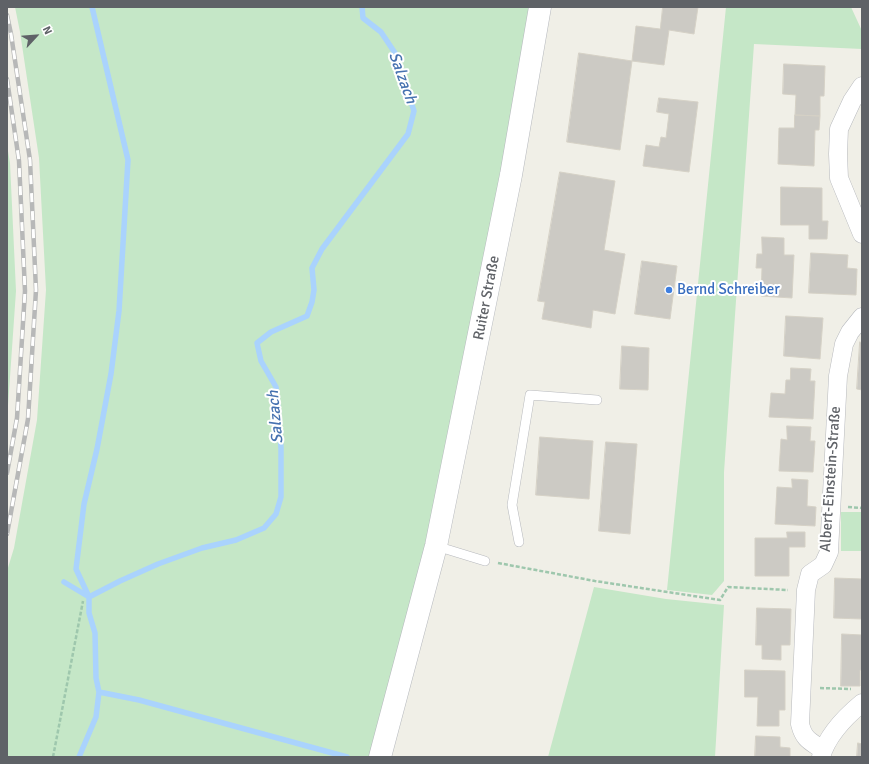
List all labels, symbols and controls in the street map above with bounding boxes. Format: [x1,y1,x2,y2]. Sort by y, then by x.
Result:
north arrow [16,16,56,56]
text: N [40,24,55,37]
water label: Salzach [384,50,420,106]
street label: Ruiter Straße [470,254,504,342]
place label: Bernd Schreiber [677,281,780,299]
marker: Bernd Schreiber [664,285,674,295]
water label: Salzach [264,390,288,444]
street label: Albert-Einstein-Straße [817,405,845,553]

